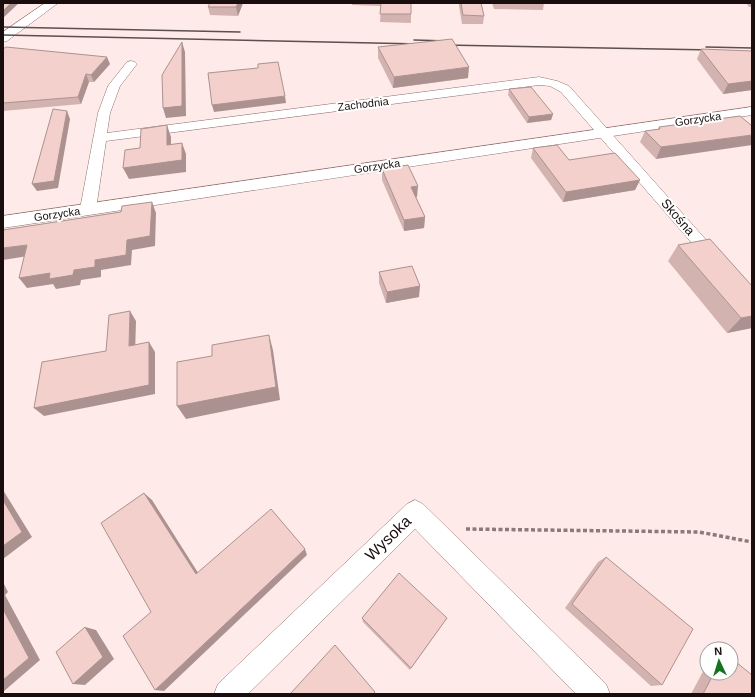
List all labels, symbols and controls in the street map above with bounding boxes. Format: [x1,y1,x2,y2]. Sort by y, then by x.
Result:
street label: Zachodnia [337,95,390,113]
street label: Gorzycka [674,110,723,128]
street label: Gorzycka [353,157,402,175]
street label: Skośna [658,196,698,239]
street label: Gorzycka [33,205,82,223]
street label: Wysoka [362,512,414,564]
north arrow [699,641,739,681]
text: N [714,645,723,657]

